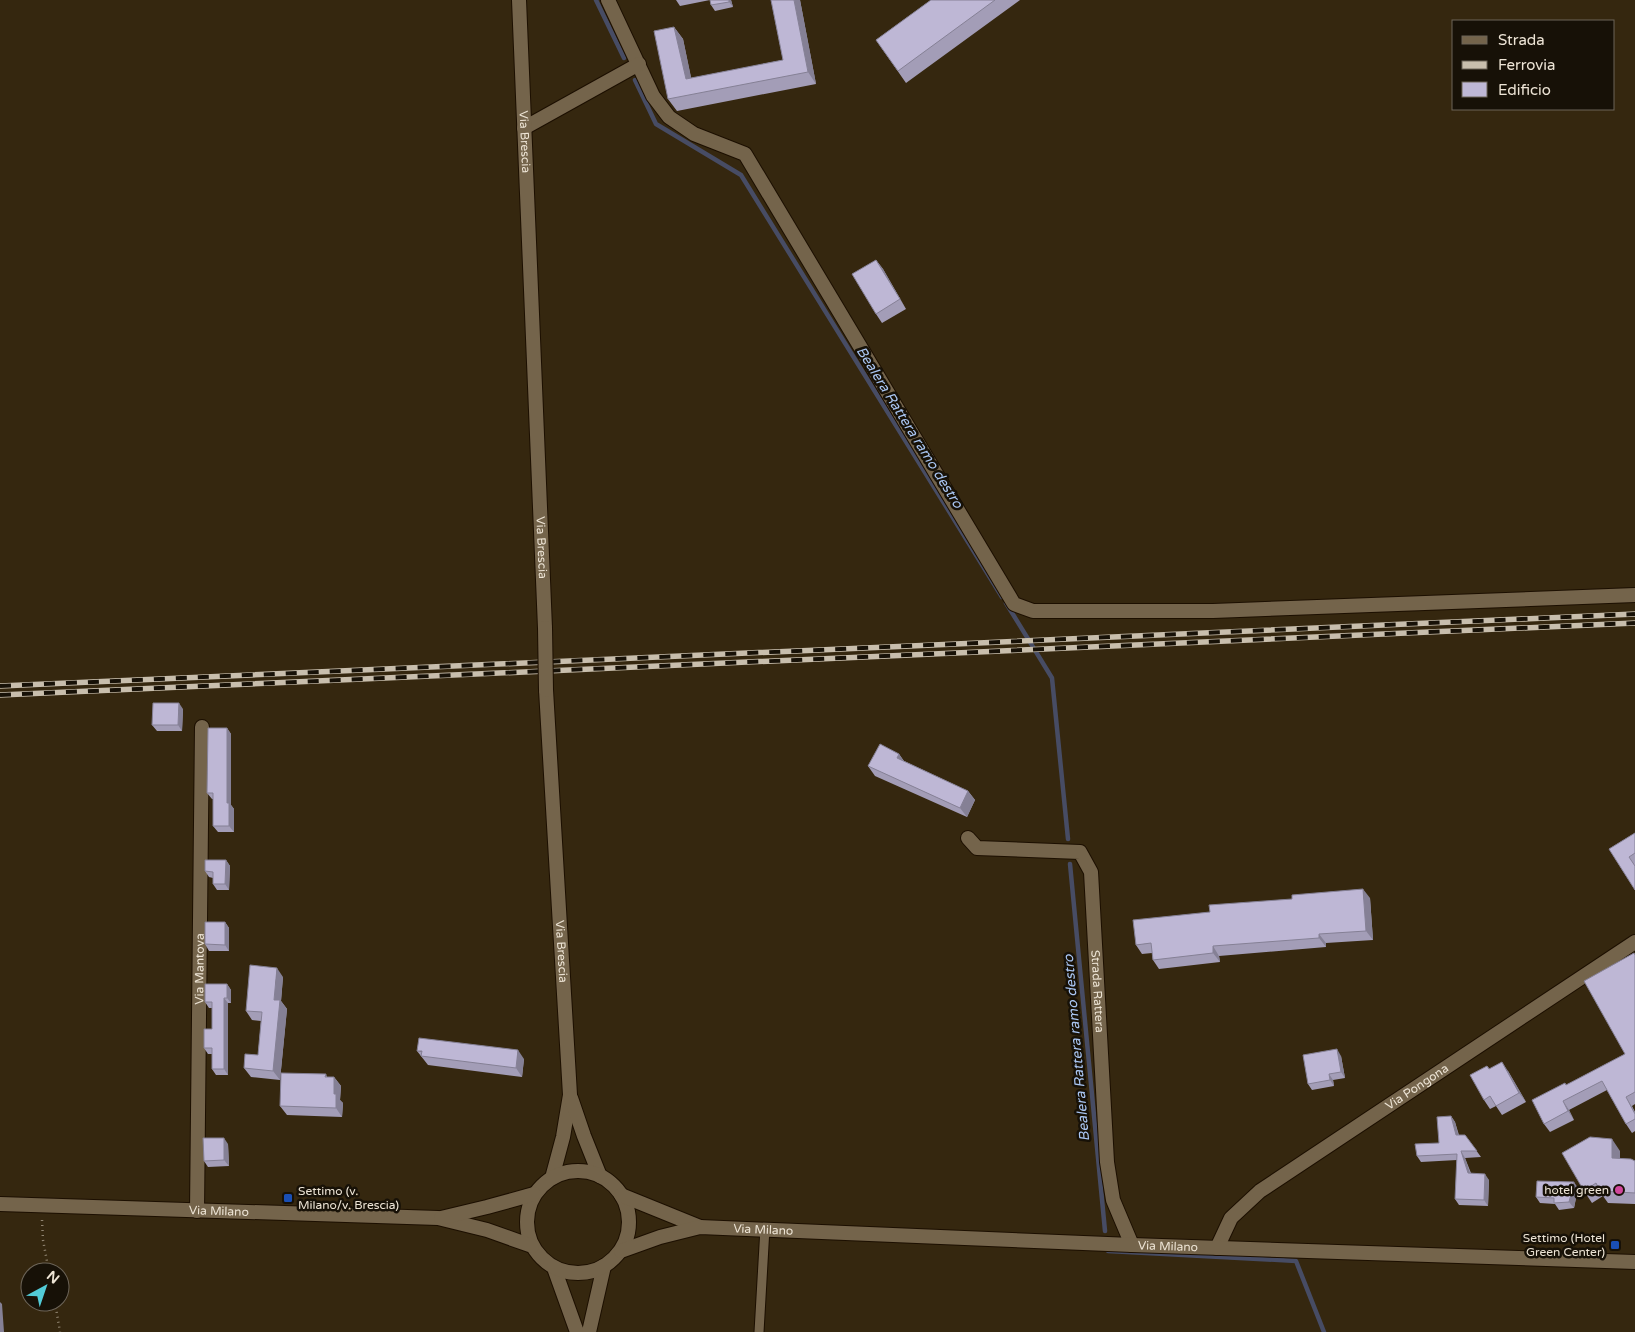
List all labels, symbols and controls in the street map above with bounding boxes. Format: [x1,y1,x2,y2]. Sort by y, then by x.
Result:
legend [1452,20,1615,110]
text: Strada [1498,31,1545,49]
text: Ferrovia [1498,56,1555,74]
text: Edificio [1498,81,1551,99]
street label: Via Brescia [517,110,533,173]
water label: Bealera Rattera ramo destro [853,343,967,513]
street label: Via Brescia [533,516,550,579]
street label: Via Brescia [553,920,570,983]
street label: Via Mantova [192,933,207,1005]
street label: Strada Rattera [1088,950,1107,1033]
water label: Bealera Rattera ramo destro [1060,952,1093,1142]
street label: Via Pongona [1383,1061,1451,1113]
place label: hotel green [1544,1183,1609,1197]
place label: Settimo (v. Milano/v. Brescia) [298,1184,399,1212]
marker: hotel green [1613,1184,1625,1196]
marker: Settimo (v. Milano/v. Brescia) [282,1192,294,1204]
street label: Via Milano [189,1203,249,1219]
street label: Via Milano [733,1221,794,1238]
place label: Settimo (Hotel Green Center) [1523,1231,1605,1259]
street label: Via Milano [1138,1238,1198,1254]
marker: Settimo (Hotel Green Center) [1609,1239,1621,1251]
north arrow [20,1262,70,1312]
text: N [43,1267,63,1288]

